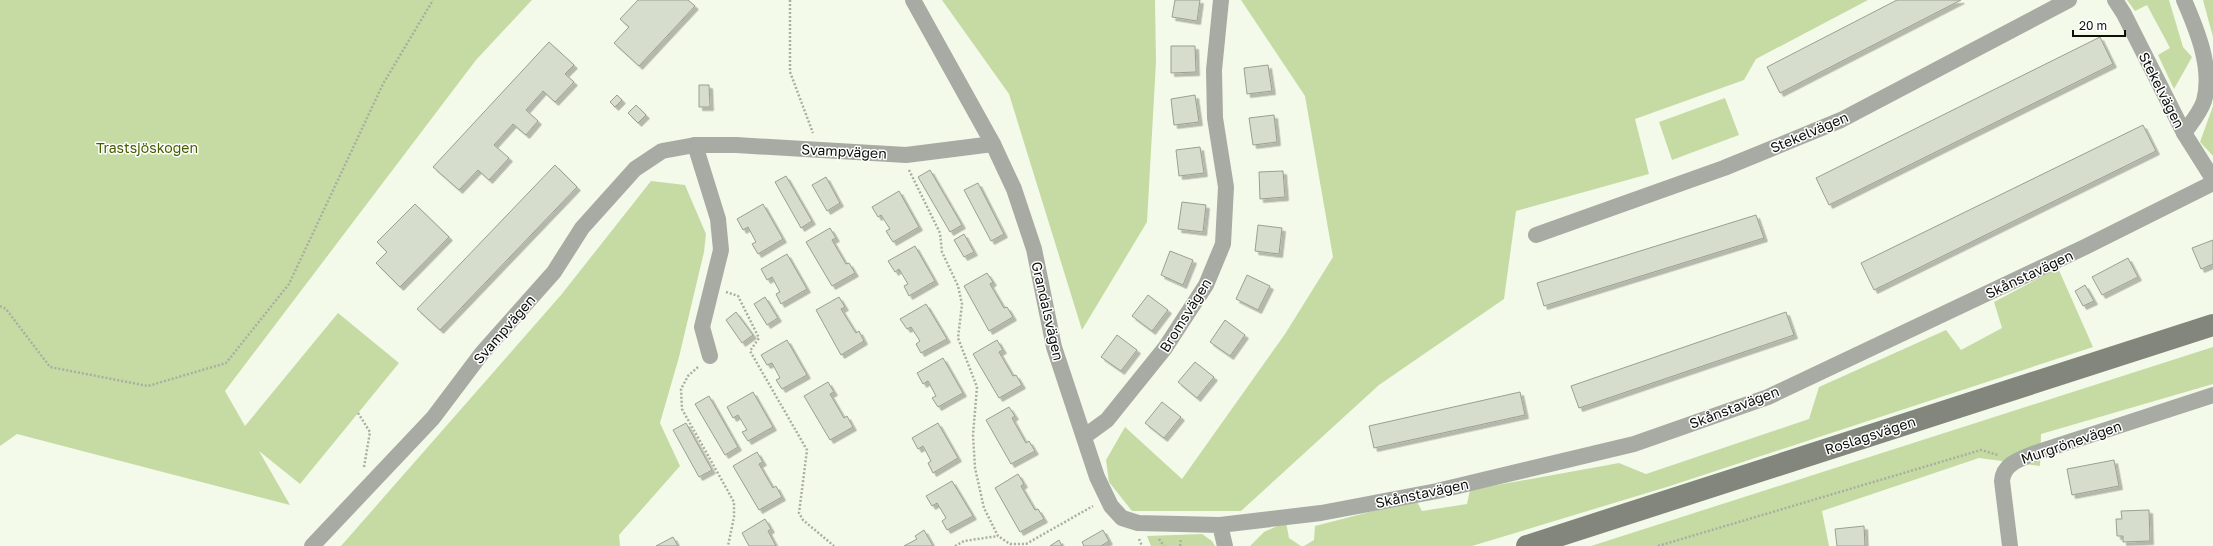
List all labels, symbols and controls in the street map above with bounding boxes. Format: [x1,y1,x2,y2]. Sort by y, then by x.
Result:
scale bar [2073,12,2125,38]
text: 20 m [2079,18,2107,33]
street label: Stekelvägen [2136,49,2188,131]
street label: Stekelvägen [1767,108,1851,156]
park label: Trastsjöskogen [96,139,198,156]
street label: Svampvägen [801,140,887,162]
street label: Skånstavägen [1982,246,2076,302]
street label: Grandalsvägen [1028,260,1068,362]
street label: Bromsvägen [1156,275,1214,355]
street label: Svampvägen [469,291,539,367]
street label: Skånstavägen [1687,382,1781,432]
street label: Roslagsvägen [1822,412,1918,458]
street label: Murgrönevägen [2018,417,2124,467]
street label: Skånstavägen [1374,475,1470,511]

